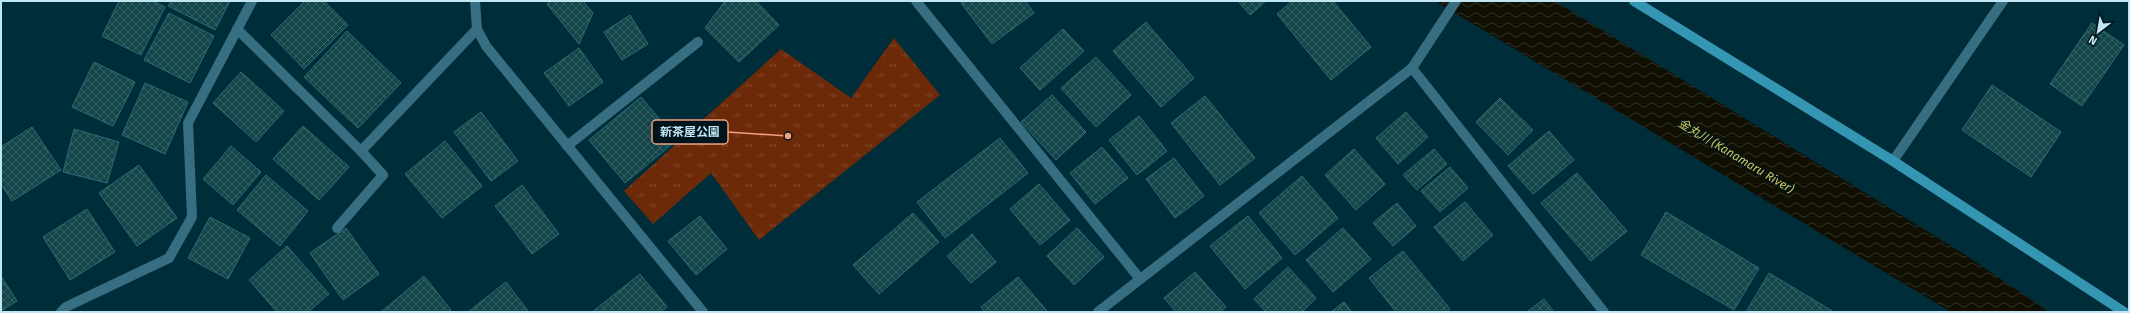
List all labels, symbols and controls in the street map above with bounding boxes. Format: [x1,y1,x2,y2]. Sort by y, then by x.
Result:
north arrow [2078,12,2118,52]
text: N [2087,33,2100,48]
water label: 金丸川 (Kanamaru River) [1675,116,1797,196]
callout: 新茶屋公園 [652,120,728,144]
text: 新茶屋公園 [660,125,720,139]

